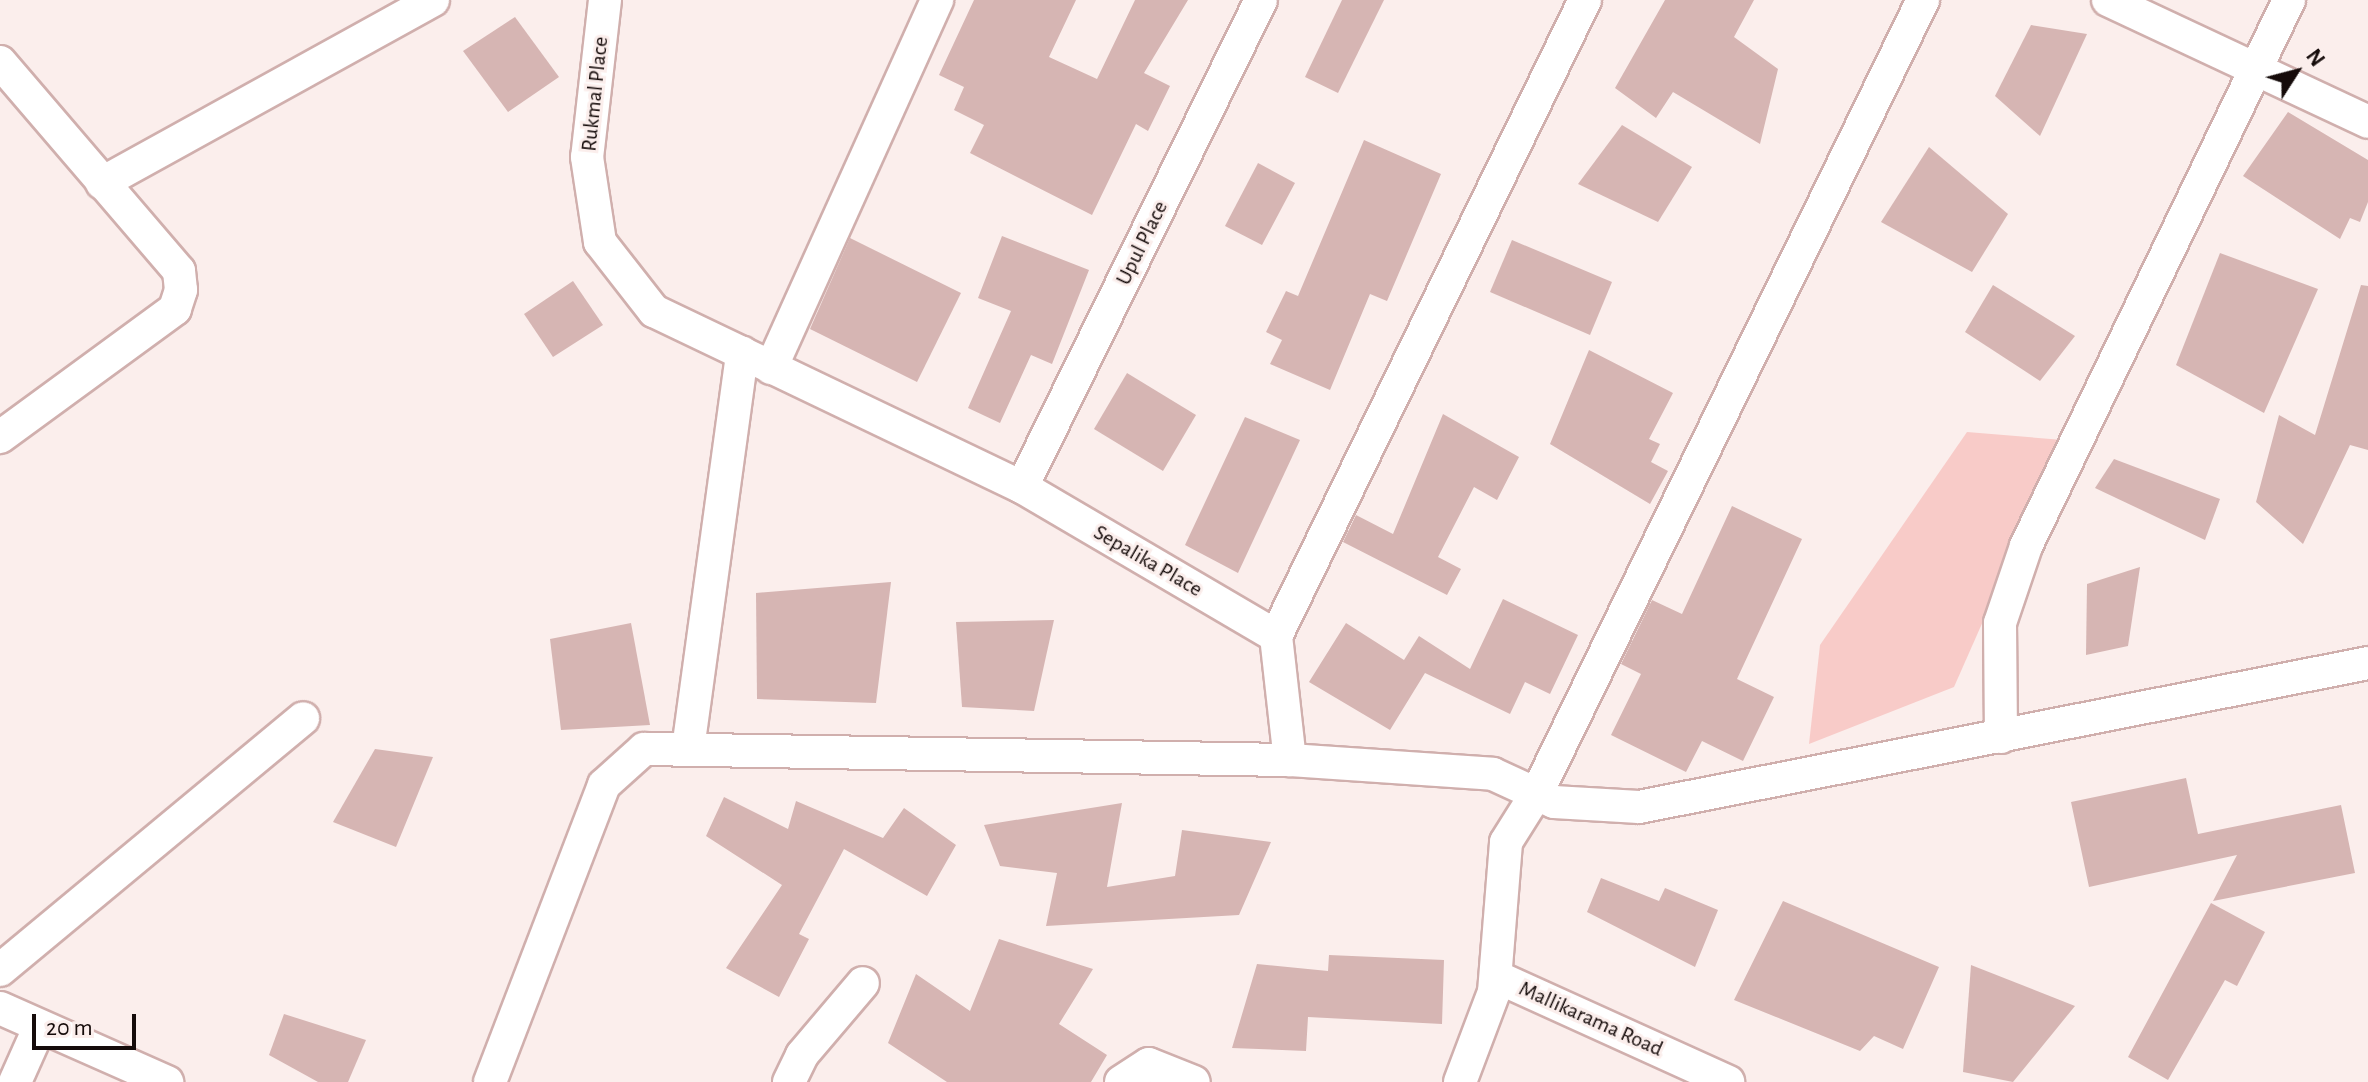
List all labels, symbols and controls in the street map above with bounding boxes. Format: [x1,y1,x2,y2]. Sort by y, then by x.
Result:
north arrow [2256,32,2336,112]
street label: Rukmal Place [576,35,614,153]
text: N [2302,45,2329,71]
street label: Upul Place [1110,197,1174,289]
street label: Sepalika Place [1089,519,1207,603]
street label: Mallikarama Road [1515,975,1667,1063]
scale bar [36,998,140,1048]
text: 20 m [46,1016,93,1040]

